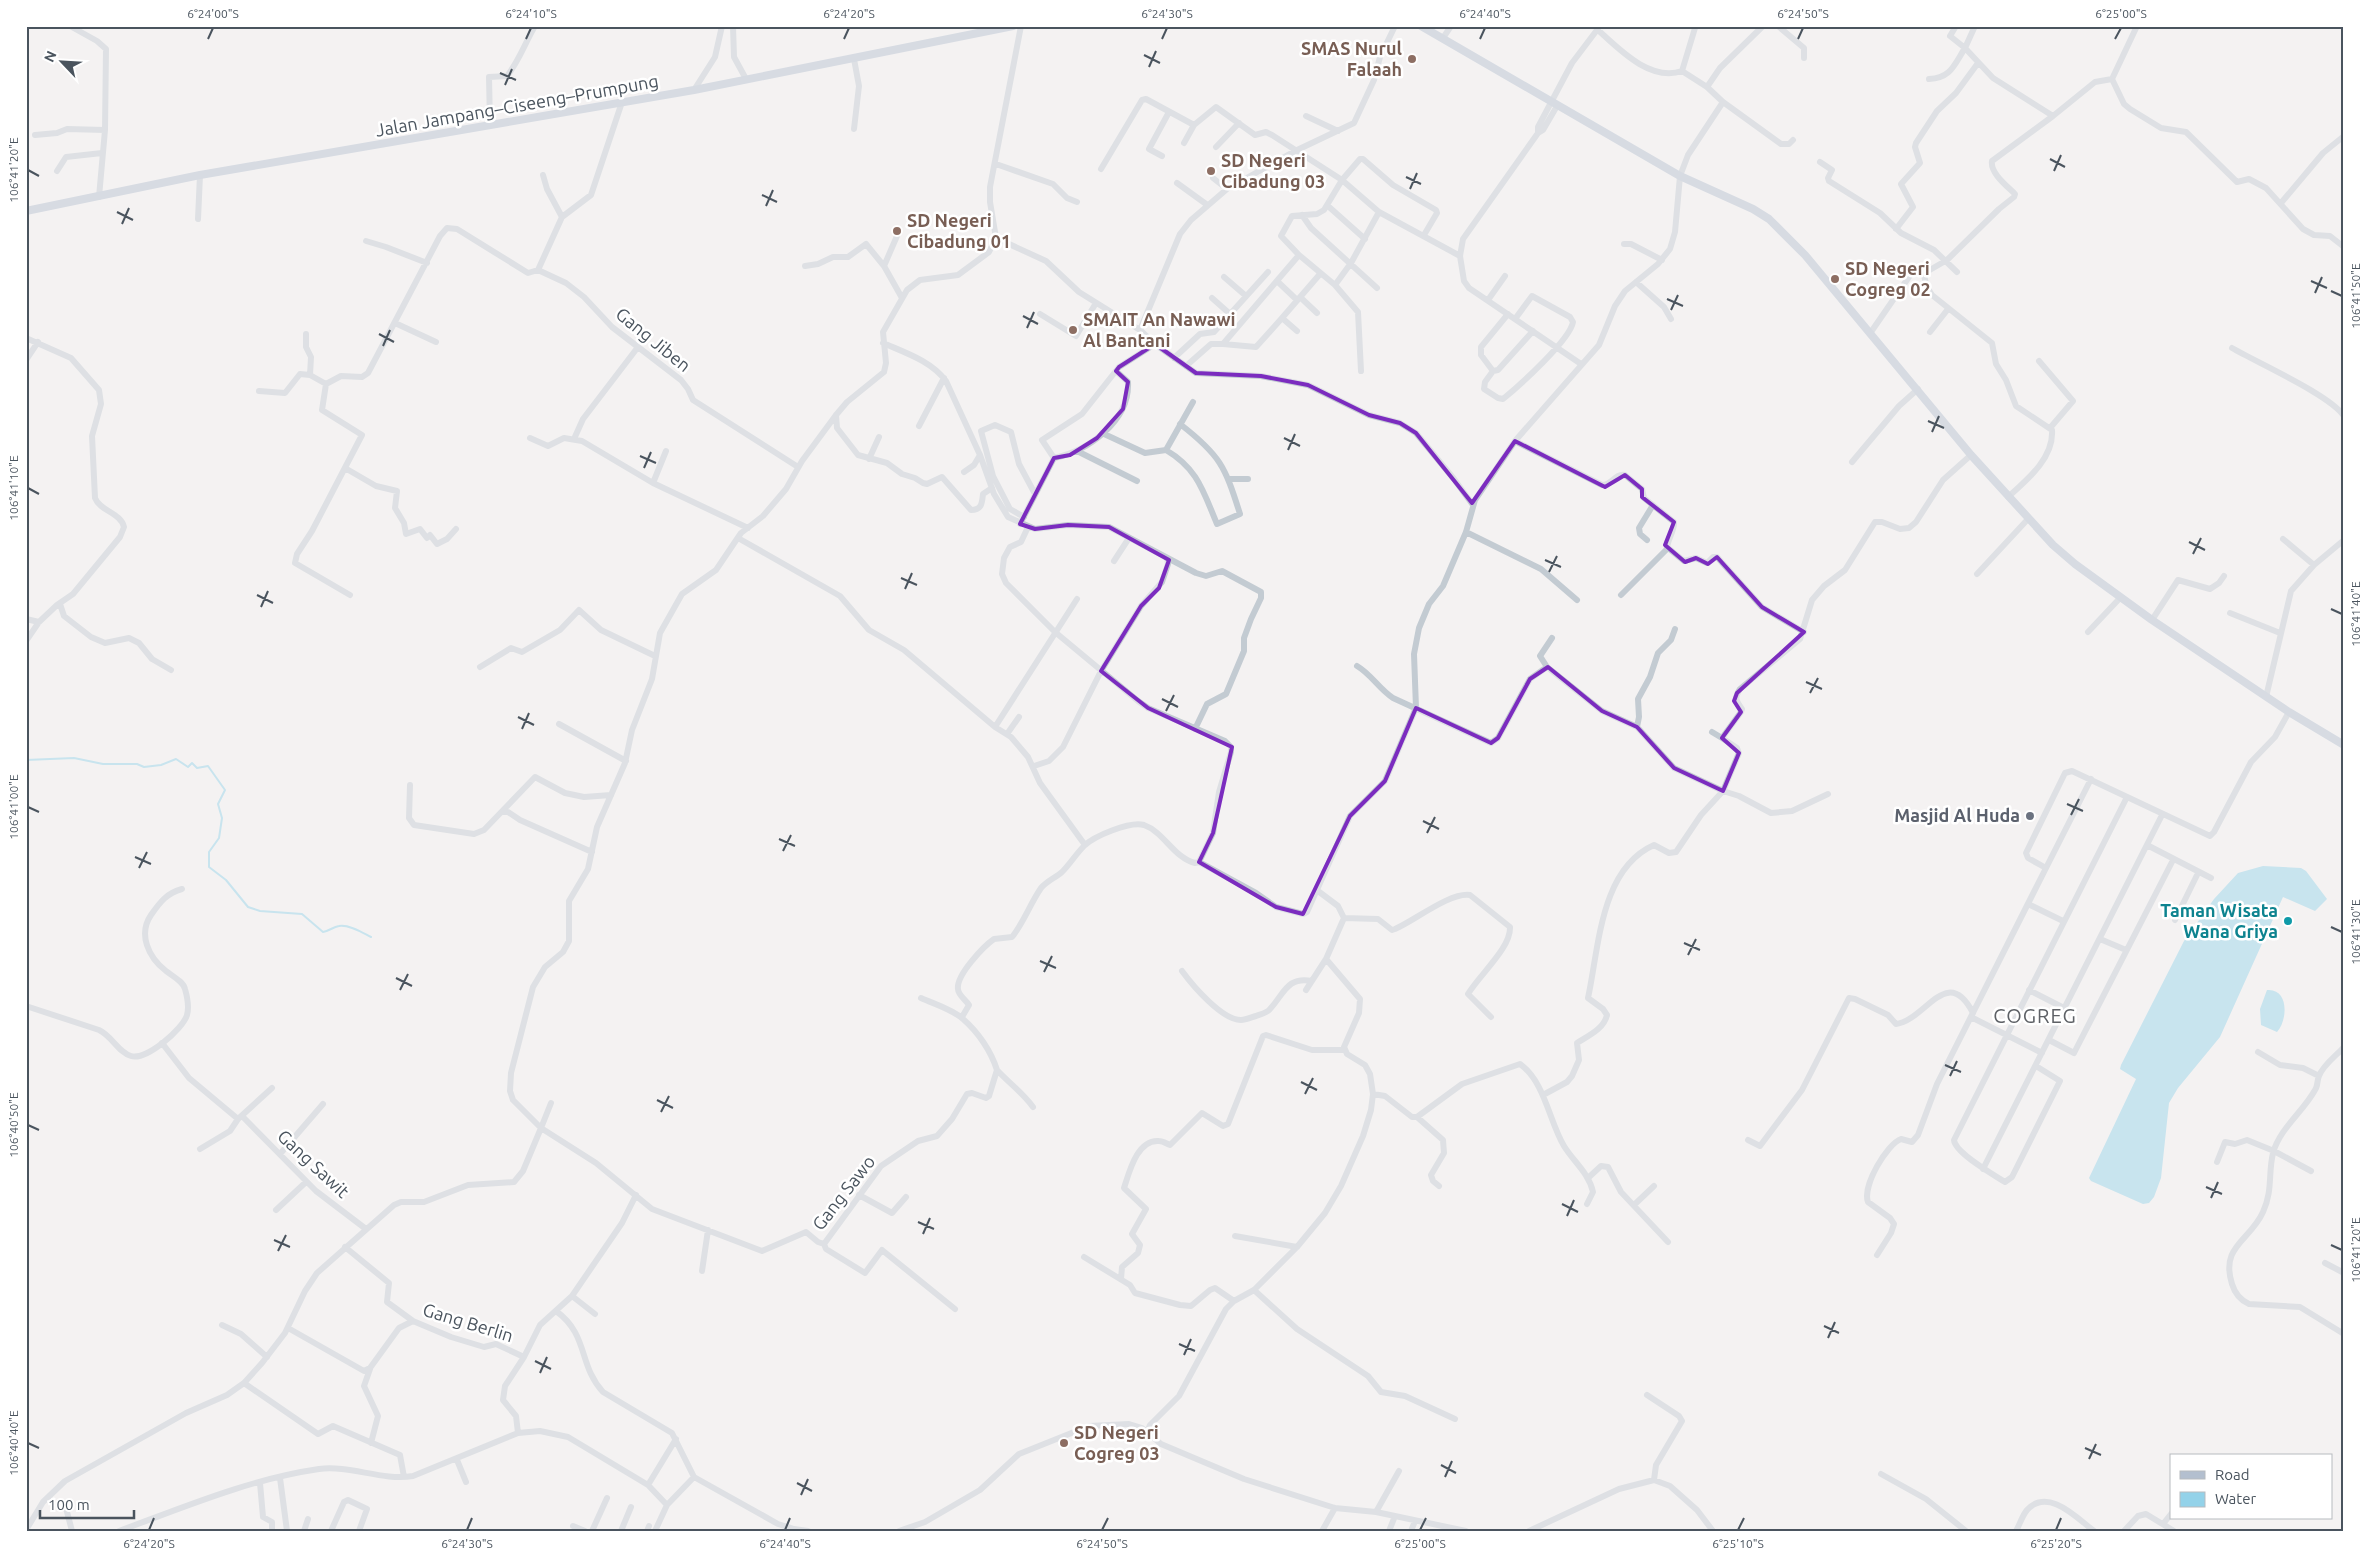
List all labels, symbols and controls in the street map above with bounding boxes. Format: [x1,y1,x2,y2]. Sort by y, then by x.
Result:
text: 6°24'00"S [187,7,239,20]
text: 6°24'10"S [505,7,557,20]
text: 6°24'20"S [823,7,875,20]
text: 6°24'30"S [1141,7,1193,20]
text: 6°24'40"S [1459,7,1511,20]
text: 6°24'50"S [1777,7,1829,20]
text: 6°25'00"S [2095,7,2147,20]
north arrow [38,38,88,88]
place label: SMAS Nurul Falaah [1301,38,1403,79]
text: N [41,48,60,65]
marker: SMAS Nurul Falaah [1406,53,1418,65]
street label: Jalan Jampang–Ciseeng–Prumpung [374,70,660,140]
text: 106°41'20"E [7,137,20,203]
place label: SD Negeri Cibadung 03 [1221,150,1325,191]
marker: SD Negeri Cibadung 03 [1205,165,1217,177]
place label: SD Negeri Cibadung 01 [907,210,1011,251]
marker: SD Negeri Cibadung 01 [891,225,903,237]
place label: SD Negeri Cogreg 02 [1845,258,1931,299]
text: 106°41'50"E [2349,263,2362,329]
marker: SD Negeri Cogreg 02 [1829,273,1841,285]
street label: Gang Jiben [612,303,695,375]
place label: SMAIT An Nawawi Al Bantani [1083,309,1236,350]
marker: SMAIT An Nawawi Al Bantani [1067,324,1079,336]
text: 106°41'10"E [7,455,20,521]
text: 106°41'40"E [2349,581,2362,647]
text: 106°41'00"E [7,774,20,840]
place label: Masjid Al Huda [1894,805,2020,825]
marker: Masjid Al Huda [2024,810,2036,822]
text: 106°41'30"E [2349,899,2362,965]
place label: Taman Wisata Wana Griya [2160,900,2278,941]
marker: Taman Wisata Wana Griya [2282,915,2294,927]
district label: COGREG [1993,1004,2077,1027]
text: 106°40'50"E [7,1092,20,1158]
street label: Gang Sawit [274,1125,353,1201]
street label: Gang Sawo [808,1151,879,1234]
text: 106°41'20"E [2349,1217,2362,1283]
street label: Gang Berlin [421,1299,516,1345]
text: 106°40'40"E [7,1410,20,1476]
place label: SD Negeri Cogreg 03 [1074,1422,1160,1463]
marker: SD Negeri Cogreg 03 [1058,1437,1070,1449]
legend [2170,1454,2332,1520]
text: Road [2215,1466,2250,1483]
scale bar [40,1487,134,1519]
text: Water [2215,1490,2256,1507]
text: 100 m [48,1496,90,1513]
text: 6°24'20"S [123,1537,175,1550]
text: 6°24'30"S [441,1537,493,1550]
text: 6°24'40"S [759,1537,811,1550]
text: 6°24'50"S [1076,1537,1128,1550]
text: 6°25'00"S [1394,1537,1446,1550]
text: 6°25'10"S [1712,1537,1764,1550]
text: 6°25'20"S [2030,1537,2082,1550]

